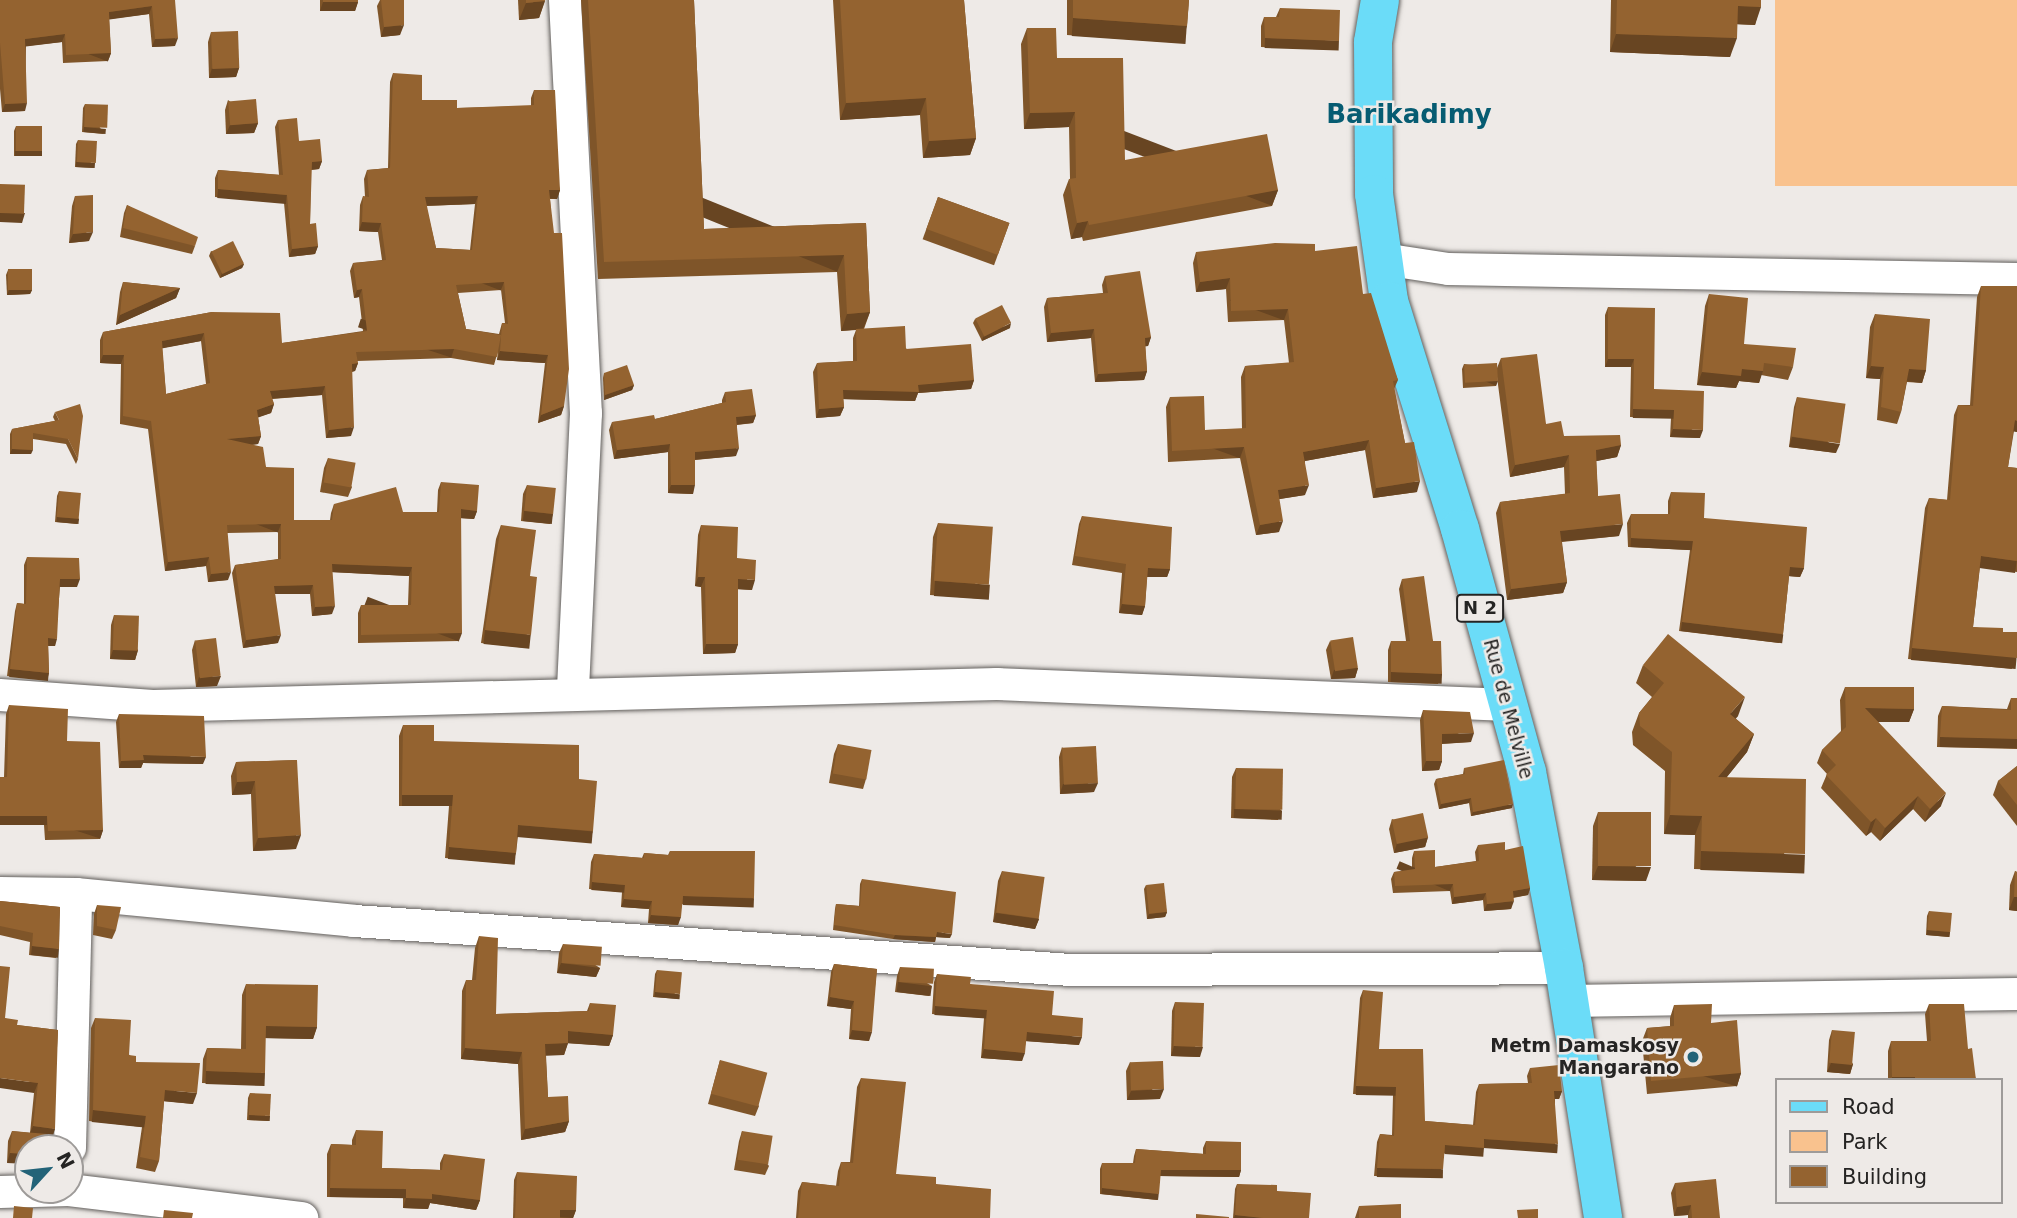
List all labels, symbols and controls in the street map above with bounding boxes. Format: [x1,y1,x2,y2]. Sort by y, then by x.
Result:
district label: Barikadimy [1326,99,1492,131]
road number: N 2 [1456,594,1504,622]
street label: Rue de Melville [1478,636,1538,782]
place label: Metm Damaskosy Mangarano [1490,1035,1679,1079]
marker: Metm Damaskosy Mangarano [1685,1049,1701,1065]
legend [1776,1078,2003,1204]
text: Road [1842,1095,1895,1119]
text: Park [1842,1130,1887,1154]
north arrow [14,1134,84,1204]
text: N [53,1148,79,1172]
text: Building [1842,1165,1927,1189]

